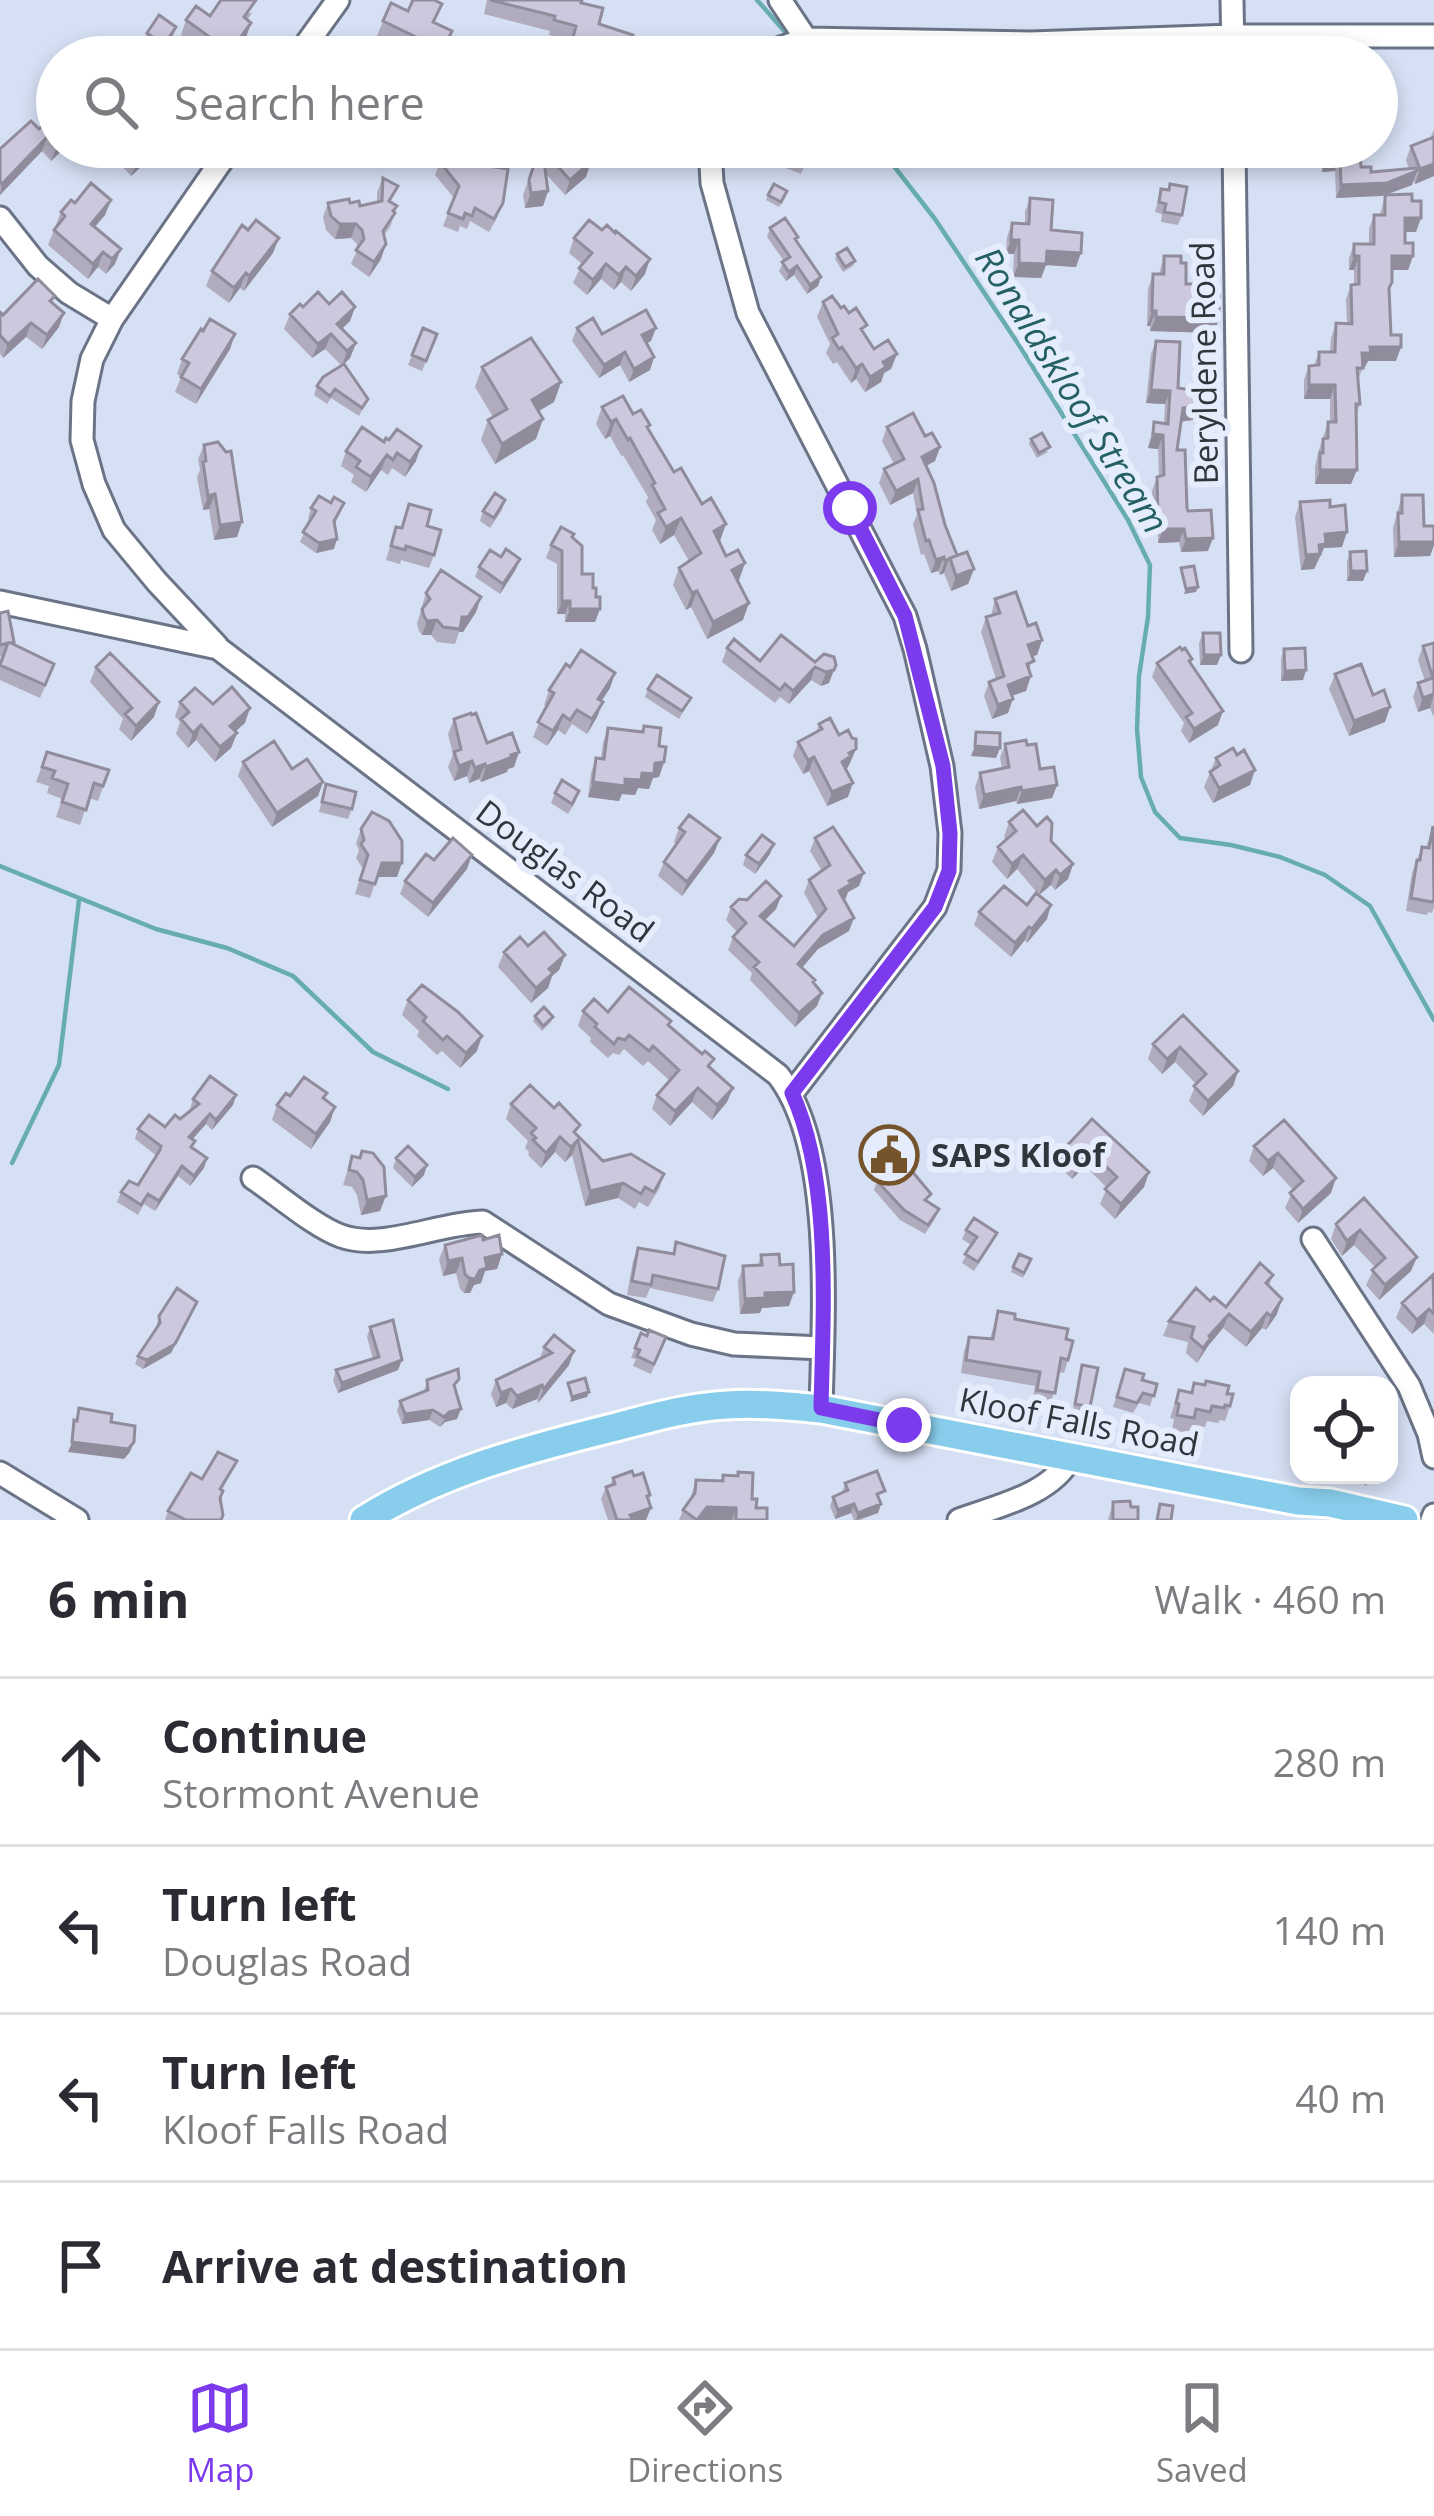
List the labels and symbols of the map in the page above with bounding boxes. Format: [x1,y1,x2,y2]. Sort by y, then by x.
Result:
water label: Ronaldskloof Stream [964,237,1180,542]
street label: Beryldene Road [1179,241,1228,485]
route start [823,481,877,535]
street label: Douglas Road [467,789,663,952]
public building icon: SAPS Kloof [858,1124,920,1186]
place label: SAPS Kloof [931,1132,1107,1177]
street label: Kloof Falls Road [956,1376,1203,1467]
route end [877,1398,931,1452]

